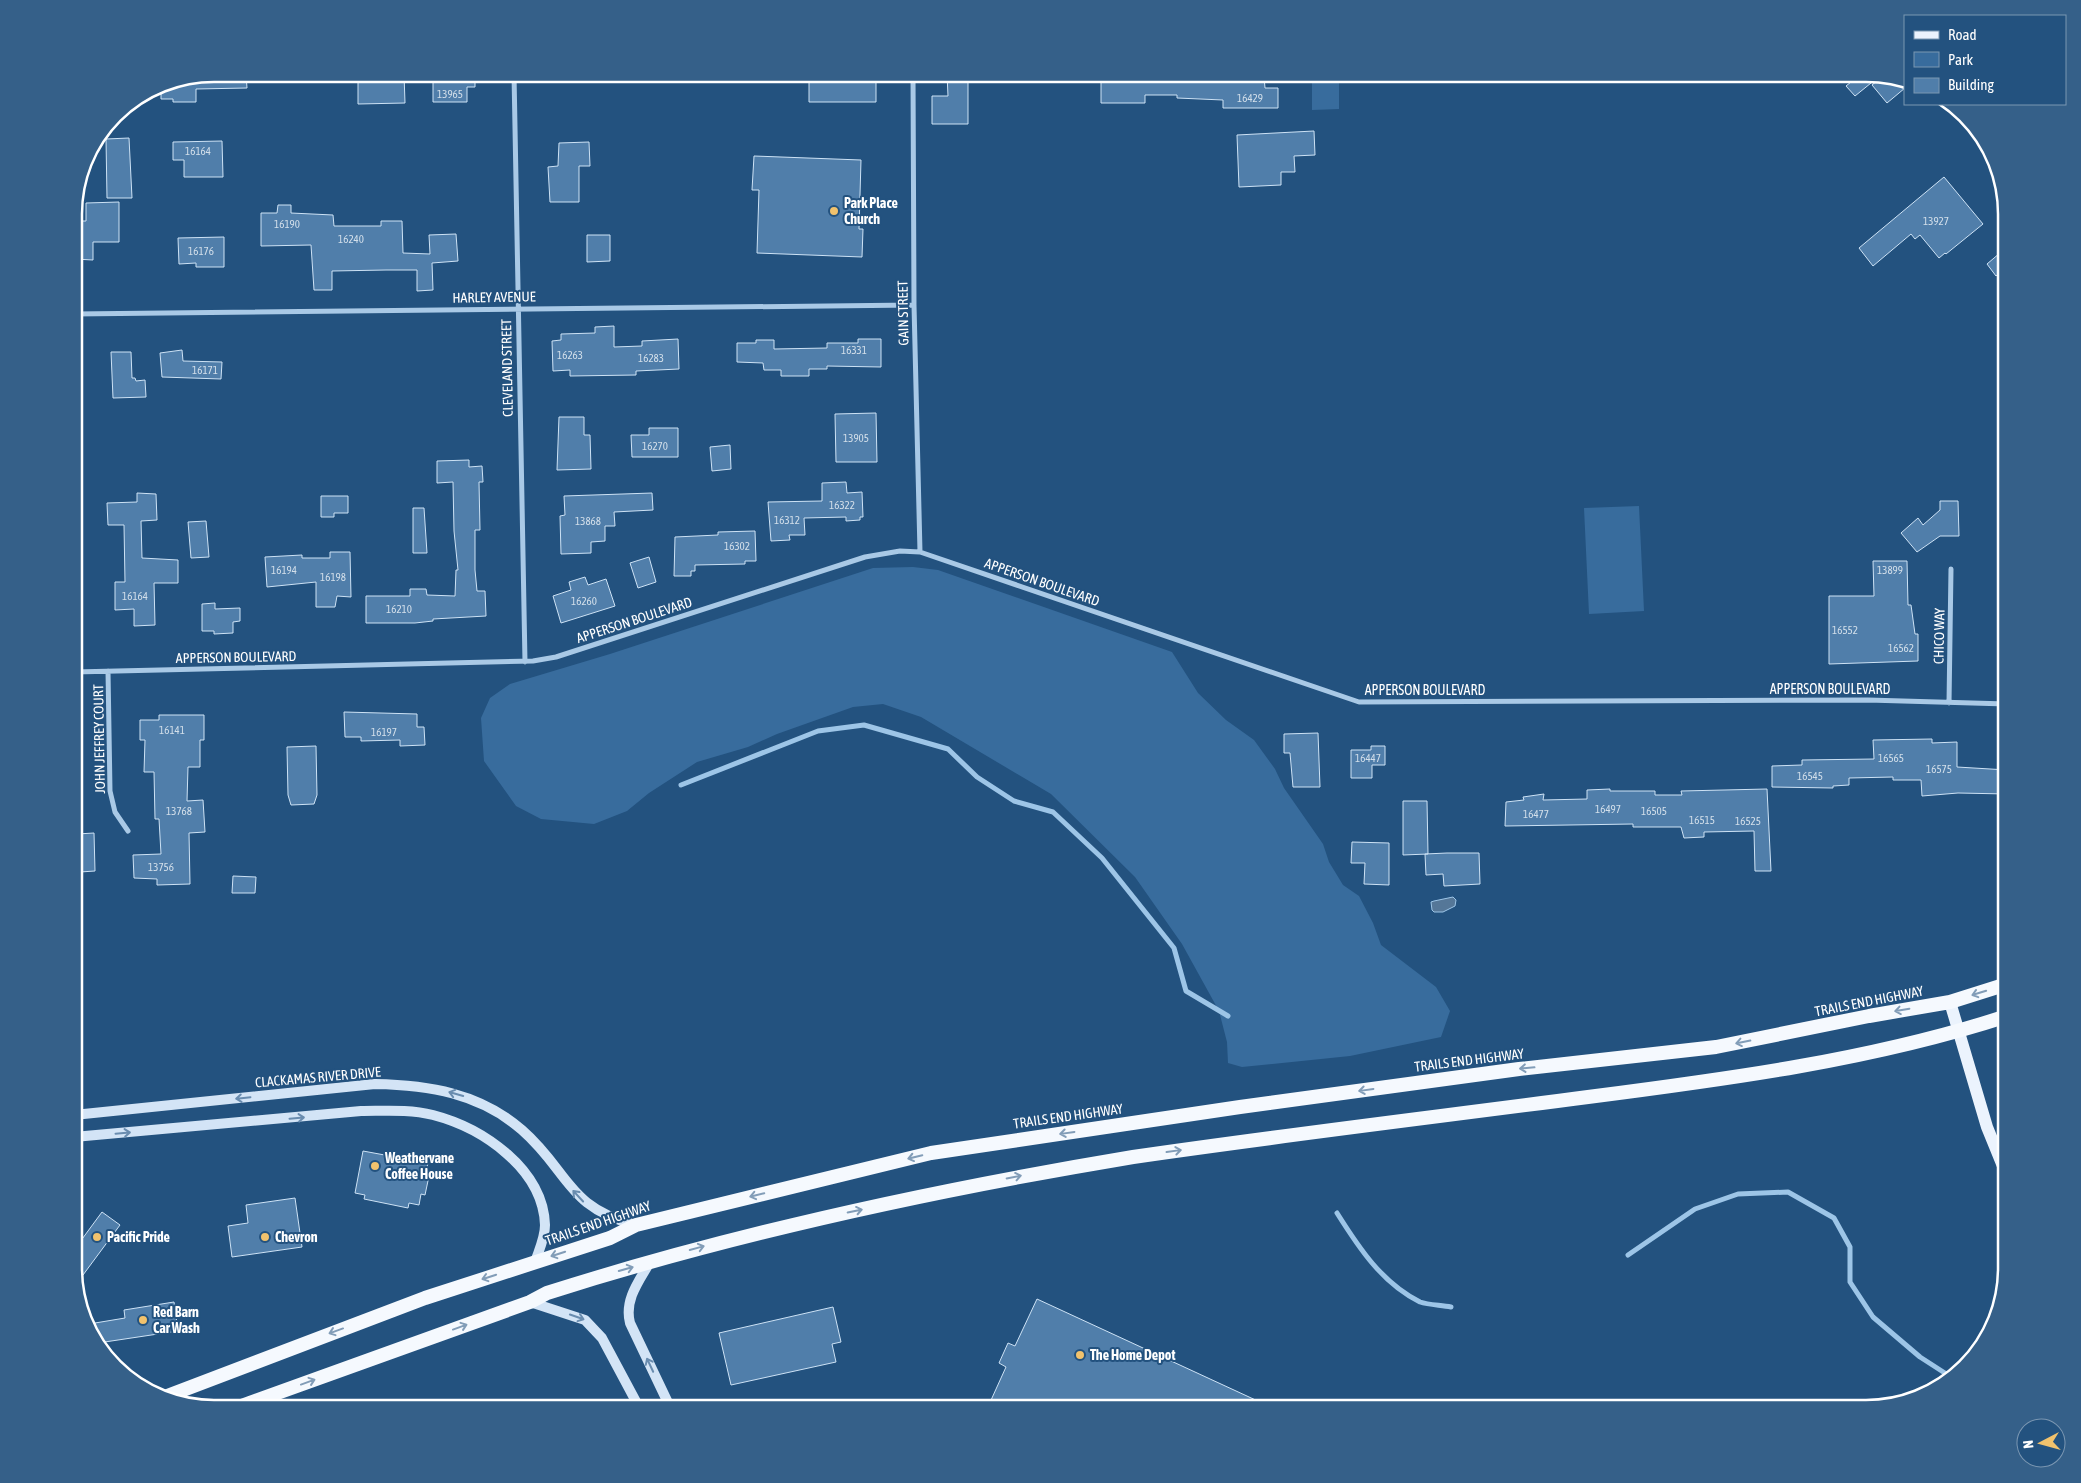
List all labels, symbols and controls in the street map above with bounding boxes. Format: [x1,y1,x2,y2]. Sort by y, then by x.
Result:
legend [1904,15,2066,105]
text: Road [1948,26,1977,43]
text: Park [1948,51,1973,68]
text: Building [1948,76,1994,93]
house number: 13965 [437,88,463,100]
house number: 16429 [1237,92,1263,104]
house number: 16164 [185,145,211,157]
place label: Park Place Church [844,195,898,227]
marker: Park Place Church [828,205,840,217]
house number: 13927 [1923,215,1949,227]
house number: 16190 [274,218,300,230]
house number: 16240 [338,233,364,245]
house number: 16176 [188,245,214,257]
street label: GAIN STREET [894,280,912,346]
street label: HARLEY AVENUE [452,288,536,306]
street label: CLEVELAND STREET [498,319,516,417]
house number: 16331 [841,344,867,356]
house number: 16263 [557,349,583,361]
house number: 16283 [638,352,664,364]
house number: 16171 [192,364,218,376]
house number: 13905 [843,432,869,444]
house number: 16270 [642,440,668,452]
house number: 16322 [829,499,855,511]
house number: 16312 [774,514,800,526]
house number: 13868 [575,515,601,527]
house number: 16302 [724,540,750,552]
street label: APPERSON BOULEVARD [982,555,1102,609]
house number: 16194 [271,564,297,576]
house number: 13899 [1877,564,1903,576]
house number: 16198 [320,571,346,583]
house number: 16164 [122,590,148,602]
street label: APPERSON BOULEVARD [574,594,694,646]
house number: 16260 [571,595,597,607]
house number: 16210 [386,603,412,615]
street label: CHICO WAY [1931,607,1948,664]
house number: 16552 [1832,624,1858,636]
house number: 16562 [1888,642,1914,654]
street label: APPERSON BOULEVARD [176,648,297,666]
street label: APPERSON BOULEVARD [1770,681,1890,697]
street label: APPERSON BOULEVARD [1365,682,1485,698]
street label: JOHN JEFFREY COURT [90,684,108,794]
house number: 16141 [159,724,185,736]
house number: 16197 [371,726,397,738]
house number: 16447 [1355,752,1381,764]
house number: 16565 [1878,752,1904,764]
house number: 16575 [1926,763,1952,775]
house number: 16545 [1797,770,1823,782]
house number: 16497 [1595,803,1621,815]
house number: 13768 [166,805,192,817]
house number: 16505 [1641,805,1667,817]
house number: 16477 [1523,808,1549,820]
house number: 16515 [1689,814,1715,826]
house number: 16525 [1735,815,1761,827]
house number: 13756 [148,861,174,873]
street label: TRAILS END HIGHWAY [1813,982,1925,1019]
one-way arrow [1971,989,1987,998]
one-way arrow [1894,1005,1910,1015]
one-way arrow [1735,1038,1751,1048]
street label: TRAILS END HIGHWAY [1413,1045,1525,1075]
one-way arrow [1520,1063,1536,1073]
street label: CLACKAMAS RIVER DRIVE [254,1064,382,1090]
one-way arrow [1359,1085,1375,1095]
one-way arrow [449,1089,465,1098]
one-way arrow [235,1093,251,1102]
street label: TRAILS END HIGHWAY [1012,1100,1124,1132]
one-way arrow [288,1113,304,1122]
one-way arrow [114,1128,130,1137]
one-way arrow [1059,1128,1075,1138]
one-way arrow [1166,1146,1182,1156]
place label: Weathervane Coffee House [384,1150,454,1182]
one-way arrow [908,1153,924,1162]
marker: Weathervane Coffee House [369,1160,381,1172]
one-way arrow [1005,1172,1021,1182]
one-way arrow [573,1189,584,1202]
one-way arrow [750,1191,766,1200]
street label: TRAILS END HIGHWAY [543,1197,653,1249]
one-way arrow [846,1205,862,1215]
place label: Pacific Pride [107,1229,170,1245]
place label: Chevron [275,1229,318,1245]
marker: Pacific Pride [91,1231,103,1243]
marker: Chevron [259,1231,271,1243]
one-way arrow [688,1243,704,1252]
one-way arrow [551,1250,567,1260]
one-way arrow [617,1263,633,1273]
one-way arrow [481,1272,497,1282]
place label: Red Barn Car Wash [153,1304,200,1336]
one-way arrow [568,1313,584,1322]
marker: Red Barn Car Wash [137,1314,149,1326]
one-way arrow [452,1322,467,1331]
one-way arrow [328,1327,344,1336]
place label: The Home Depot [1090,1347,1175,1363]
marker: The Home Depot [1074,1349,1086,1361]
one-way arrow [645,1358,654,1373]
one-way arrow [299,1377,315,1386]
north arrow [2016,1418,2066,1468]
text: N [2020,1439,2036,1449]

